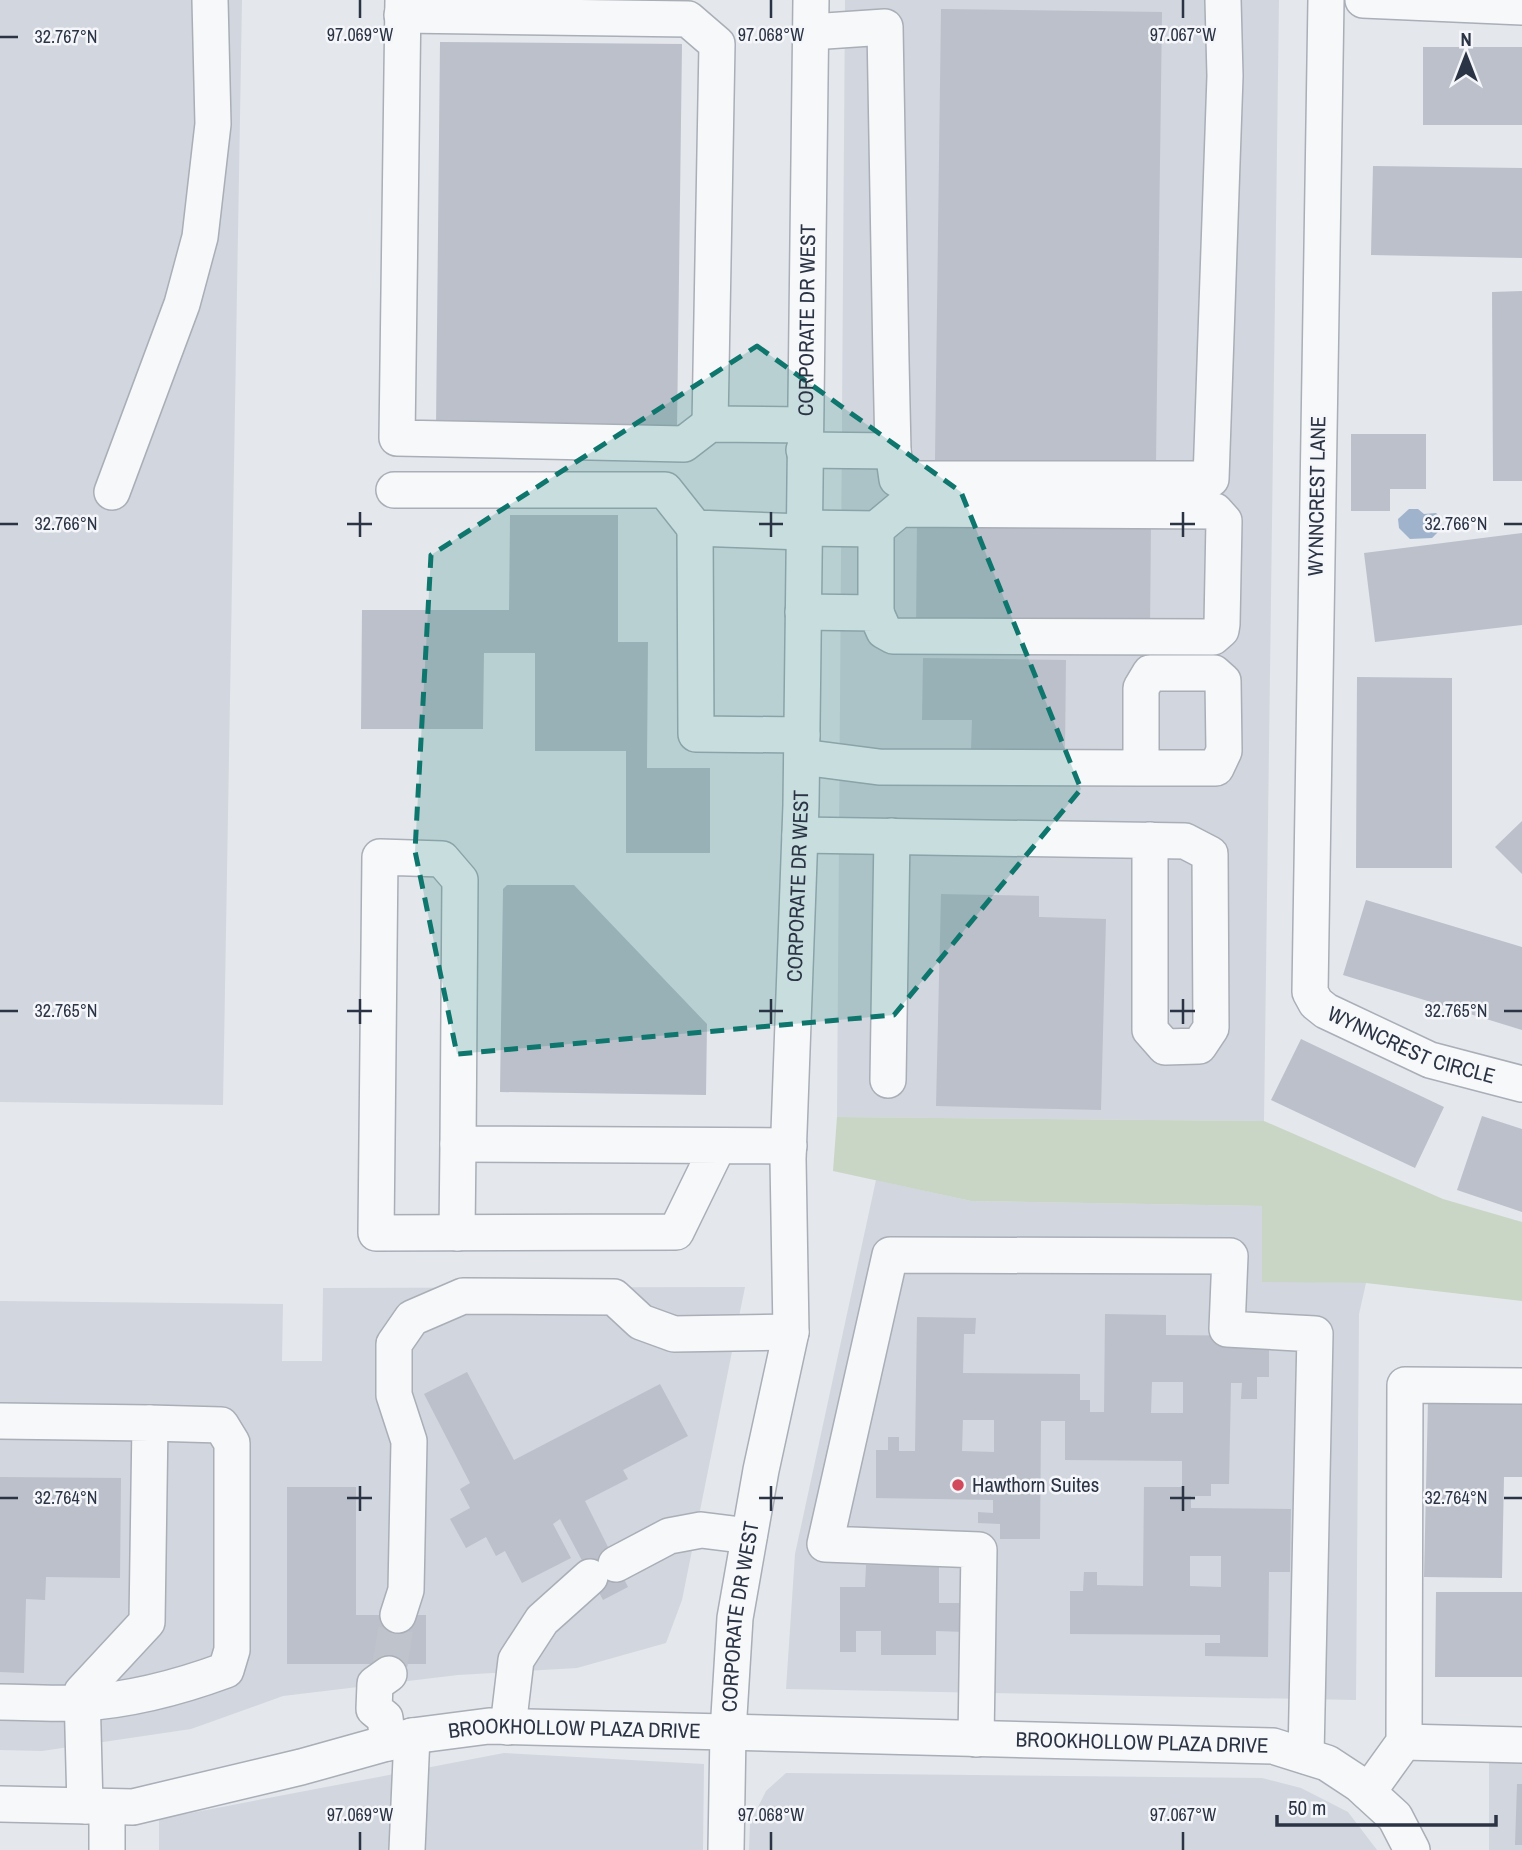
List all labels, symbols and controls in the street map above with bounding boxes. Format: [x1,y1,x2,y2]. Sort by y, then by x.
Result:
north arrow [1431,21,1501,91]
text: 97.069°W [327,22,393,47]
text: 97.068°W [738,22,804,47]
text: 97.067°W [1150,22,1216,47]
text: 32.767°N [35,24,98,49]
text: N [1460,26,1472,52]
street label: CORPORATE DR WEST [791,223,822,416]
street label: WYNNCREST LANE [1301,416,1332,576]
text: 32.766°N [35,511,98,536]
text: 32.766°N [1425,511,1488,536]
street label: CORPORATE DR WEST [780,789,815,982]
text: 32.765°N [35,998,98,1023]
text: 32.765°N [1425,998,1488,1023]
street label: WYNNCREST CIRCLE [1323,999,1499,1090]
place label: Hawthorn Suites [972,1470,1099,1499]
marker: Hawthorn Suites [950,1477,966,1493]
text: 32.764°N [35,1485,98,1510]
text: 32.764°N [1425,1485,1488,1510]
street label: CORPORATE DR WEST [714,1519,766,1713]
street label: BROOKHOLLOW PLAZA DRIVE [446,1711,701,1745]
street label: BROOKHOLLOW PLAZA DRIVE [1015,1724,1269,1760]
scale bar [1277,1784,1496,1828]
text: 50 m [1288,1793,1326,1822]
text: 97.069°W [327,1802,393,1827]
text: 97.068°W [738,1802,804,1827]
text: 97.067°W [1150,1802,1216,1827]

